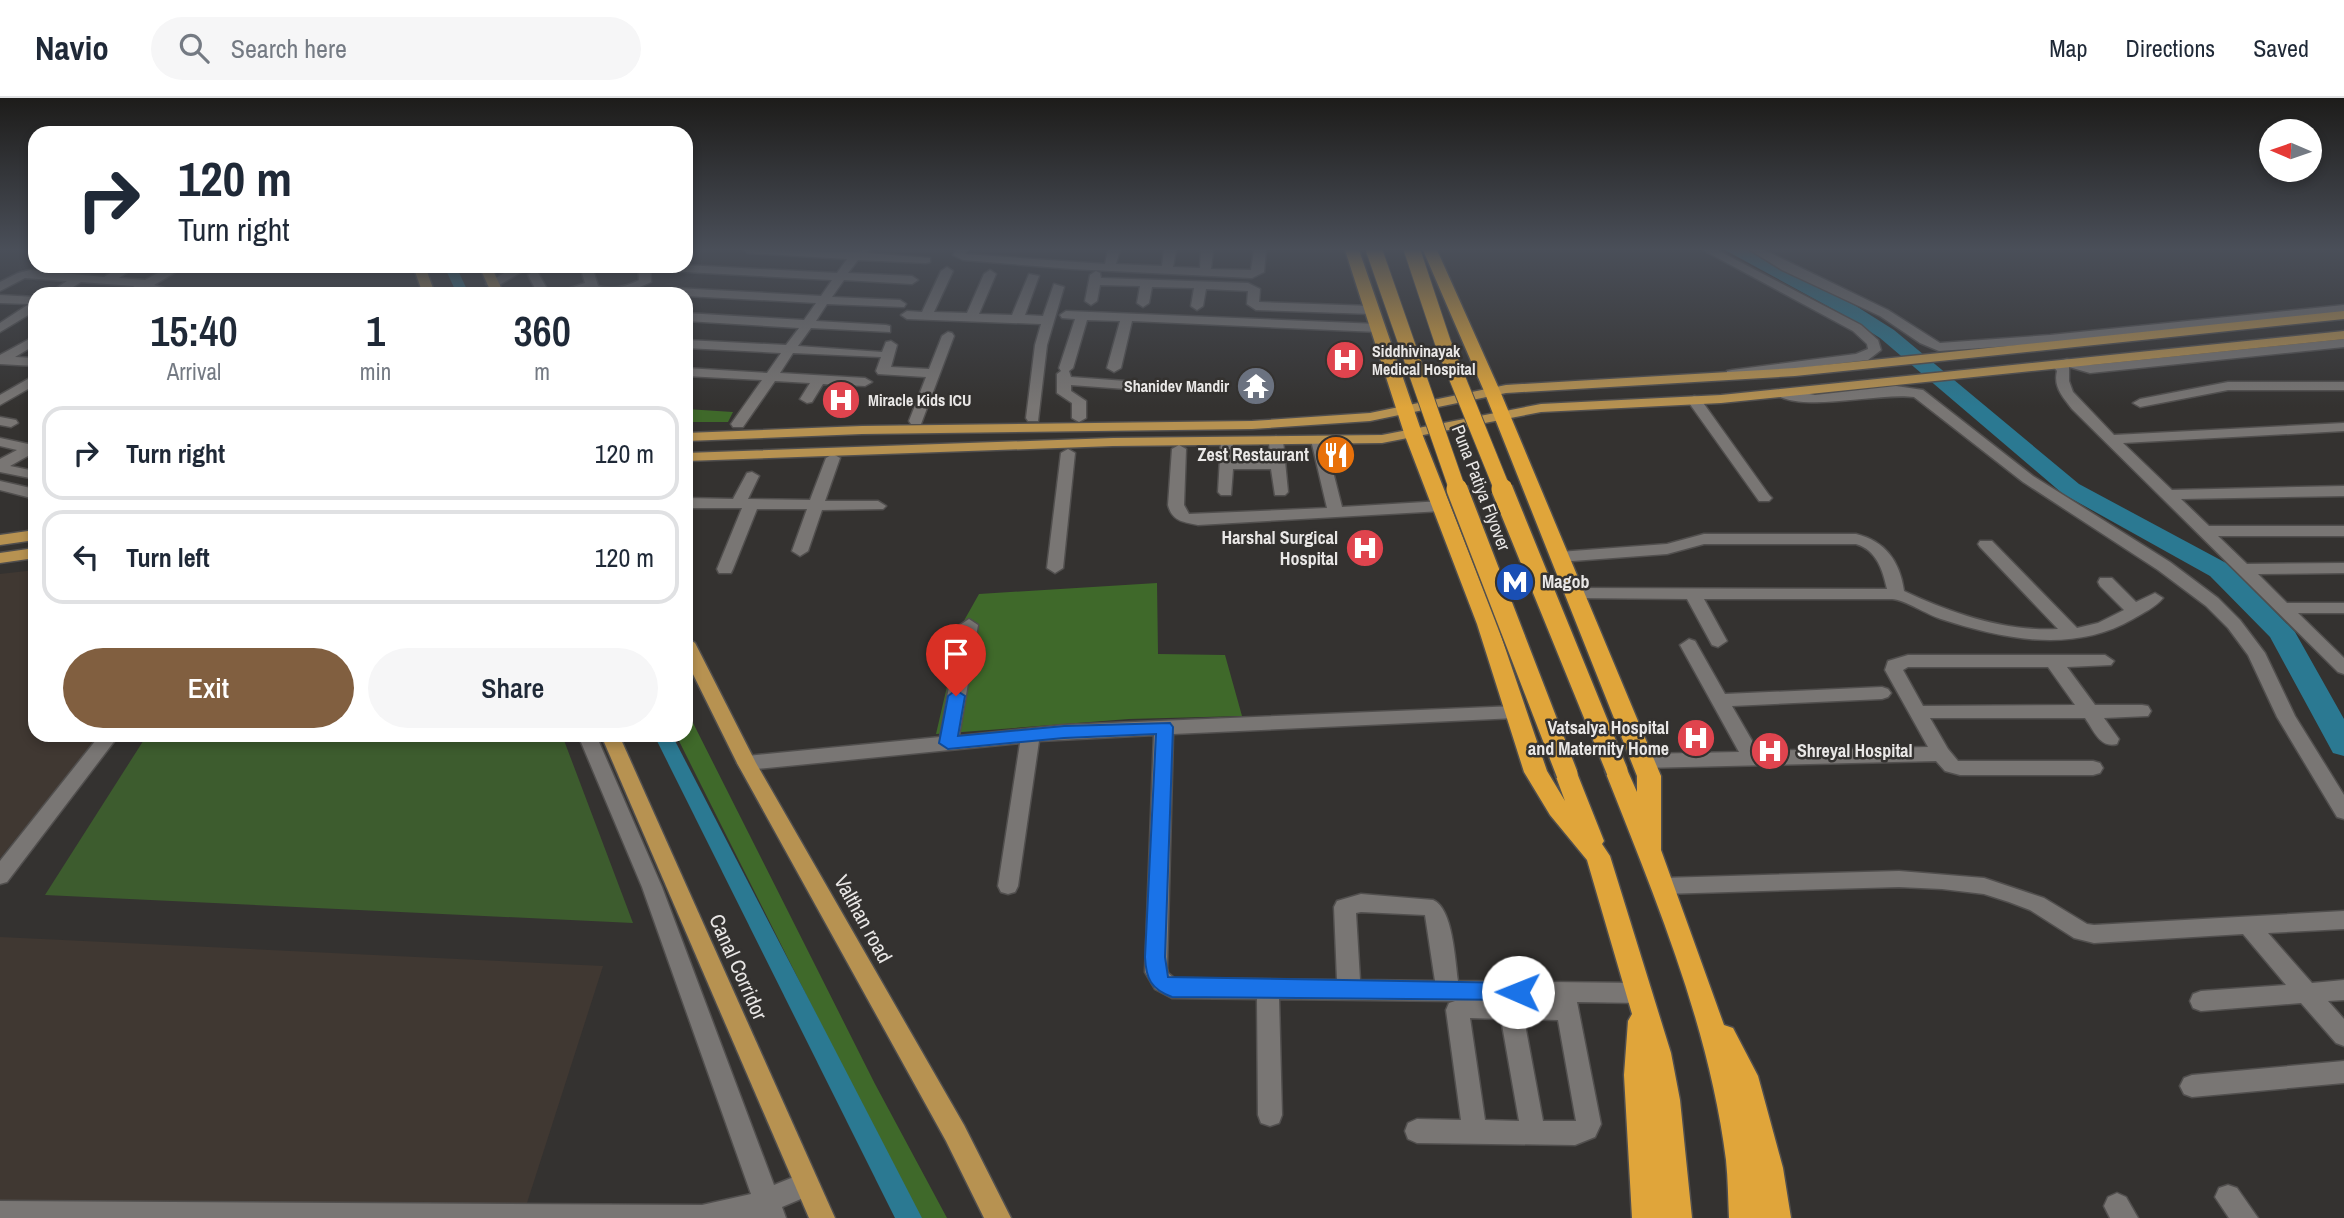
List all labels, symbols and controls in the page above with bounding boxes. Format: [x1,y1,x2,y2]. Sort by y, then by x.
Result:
search box [151,17,641,80]
text: Navio [35,26,109,70]
icon: search [175,29,213,67]
text: Search here [231,31,347,66]
text: Map [2049,32,2087,64]
text: Directions [2125,32,2215,64]
text: Saved [2253,32,2309,64]
north arrow [2259,119,2322,182]
map controls [2259,119,2322,182]
text: 120 m [178,145,292,211]
icon: right [63,154,154,245]
text: Turn right [178,208,290,251]
text: 15:40 [150,303,238,359]
text: 1 [366,303,385,359]
text: 360 [513,303,571,359]
hospital icon: Siddhivinayak Medical Hospital [1324,339,1366,381]
place label: Siddhivinayak Medical Hospital [1372,340,1476,380]
text: Arrival [167,356,221,387]
text: min [360,356,391,387]
text: m [534,356,550,387]
temple icon: Shanidev Mandir [1235,365,1277,407]
place label: Shanidev Mandir [1124,375,1230,397]
hospital icon: Miracle Kids ICU [820,379,862,421]
place label: Miracle Kids ICU [868,389,972,411]
street label: Puna Patiya Flyover [1446,421,1517,554]
icon: right [67,434,105,472]
restaurant icon: Zest Restaurant [1315,434,1357,476]
text: Turn right [126,436,225,471]
text: 120 m [595,436,654,471]
place label: Zest Restaurant [1197,442,1309,467]
place label: Harshal Surgical Hospital [1222,525,1338,571]
hospital icon: Harshal Surgical Hospital [1344,527,1386,569]
icon: left [67,538,105,576]
text: Turn left [126,540,210,575]
text: 120 m [595,540,654,575]
metro station icon: Magob [1494,561,1536,603]
place label: Magob [1542,569,1590,594]
pin [926,624,986,696]
icon: arrive [937,635,975,673]
button: Exit [63,648,354,728]
button: Share [368,648,658,728]
place label: Vatsalya Hospital and Maternity Home [1528,715,1669,761]
hospital icon: Vatsalya Hospital and Maternity Home [1675,717,1717,759]
hospital icon: Shreyal Hospital [1749,730,1791,772]
place label: Shreyal Hospital [1797,738,1913,763]
street label: Valthan road [827,870,899,968]
street label: Canal Corridor [702,909,775,1025]
position arrow [1481,955,1555,1029]

